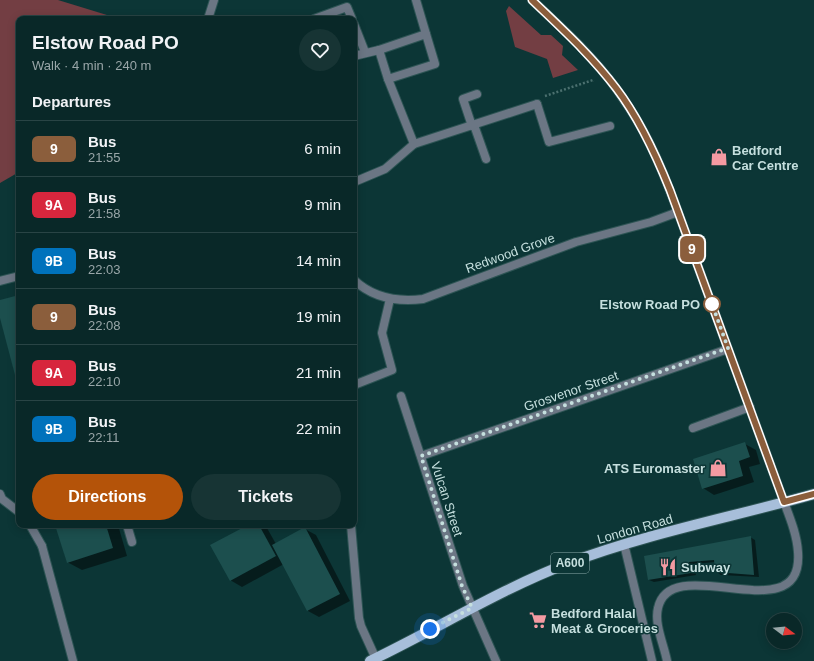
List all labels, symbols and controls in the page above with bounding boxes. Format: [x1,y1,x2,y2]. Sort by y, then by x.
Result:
button: heart [299,29,341,71]
text: Elstow Road PO [32,32,179,53]
text: Walk · 4 min · 240 m [32,58,151,73]
text: Departures [32,93,111,110]
text: Bus [88,133,116,150]
text: 6 min [304,140,341,157]
text: 9 [50,141,58,157]
place label: Bedford Car Centre [732,143,798,173]
shop icon: Bedford Car Centre [709,147,729,167]
text: 21:55 [88,150,121,165]
text: Bus [88,189,116,206]
text: 9 min [304,196,341,213]
text: 9A [45,197,63,213]
text: 21:58 [88,206,121,221]
street label: Redwood Grove [463,230,557,276]
line badge: 9 [679,236,705,262]
text: 9 [688,241,696,257]
text: Bus [88,245,116,262]
text: 14 min [296,252,341,269]
text: 9B [45,253,63,269]
text: 22:03 [88,262,121,277]
marker: Elstow Road PO [703,295,721,313]
place label: Elstow Road PO [600,297,700,312]
text: Bus [88,301,116,318]
text: 19 min [296,308,341,325]
text: 9 [50,309,58,325]
text: 22:08 [88,318,121,333]
text: Bus [88,357,116,374]
text: 21 min [296,364,341,381]
text: 9A [45,365,63,381]
street label: Grosvenor Street [522,368,621,414]
text: 22:10 [88,374,121,389]
text: Bus [88,413,116,430]
text: 22 min [296,420,341,437]
text: 9B [45,421,63,437]
text: 22:11 [88,430,120,445]
shop icon: ATS Euromaster [708,458,728,478]
street label: Vulcan Street [428,460,466,539]
place label: ATS Euromaster [604,461,705,476]
button: Directions [32,474,183,520]
button: Tickets [191,474,341,520]
street label: London Road [595,511,675,547]
road number: A600 [551,553,589,573]
restaurant icon: Subway [658,557,678,577]
place label: Subway [681,560,731,575]
place label: Bedford Halal Meat & Groceries [551,606,658,636]
supermarket icon: Bedford Halal Meat & Groceries [528,610,548,630]
north arrow [766,613,802,649]
map controls [766,613,802,649]
your location [420,619,440,639]

